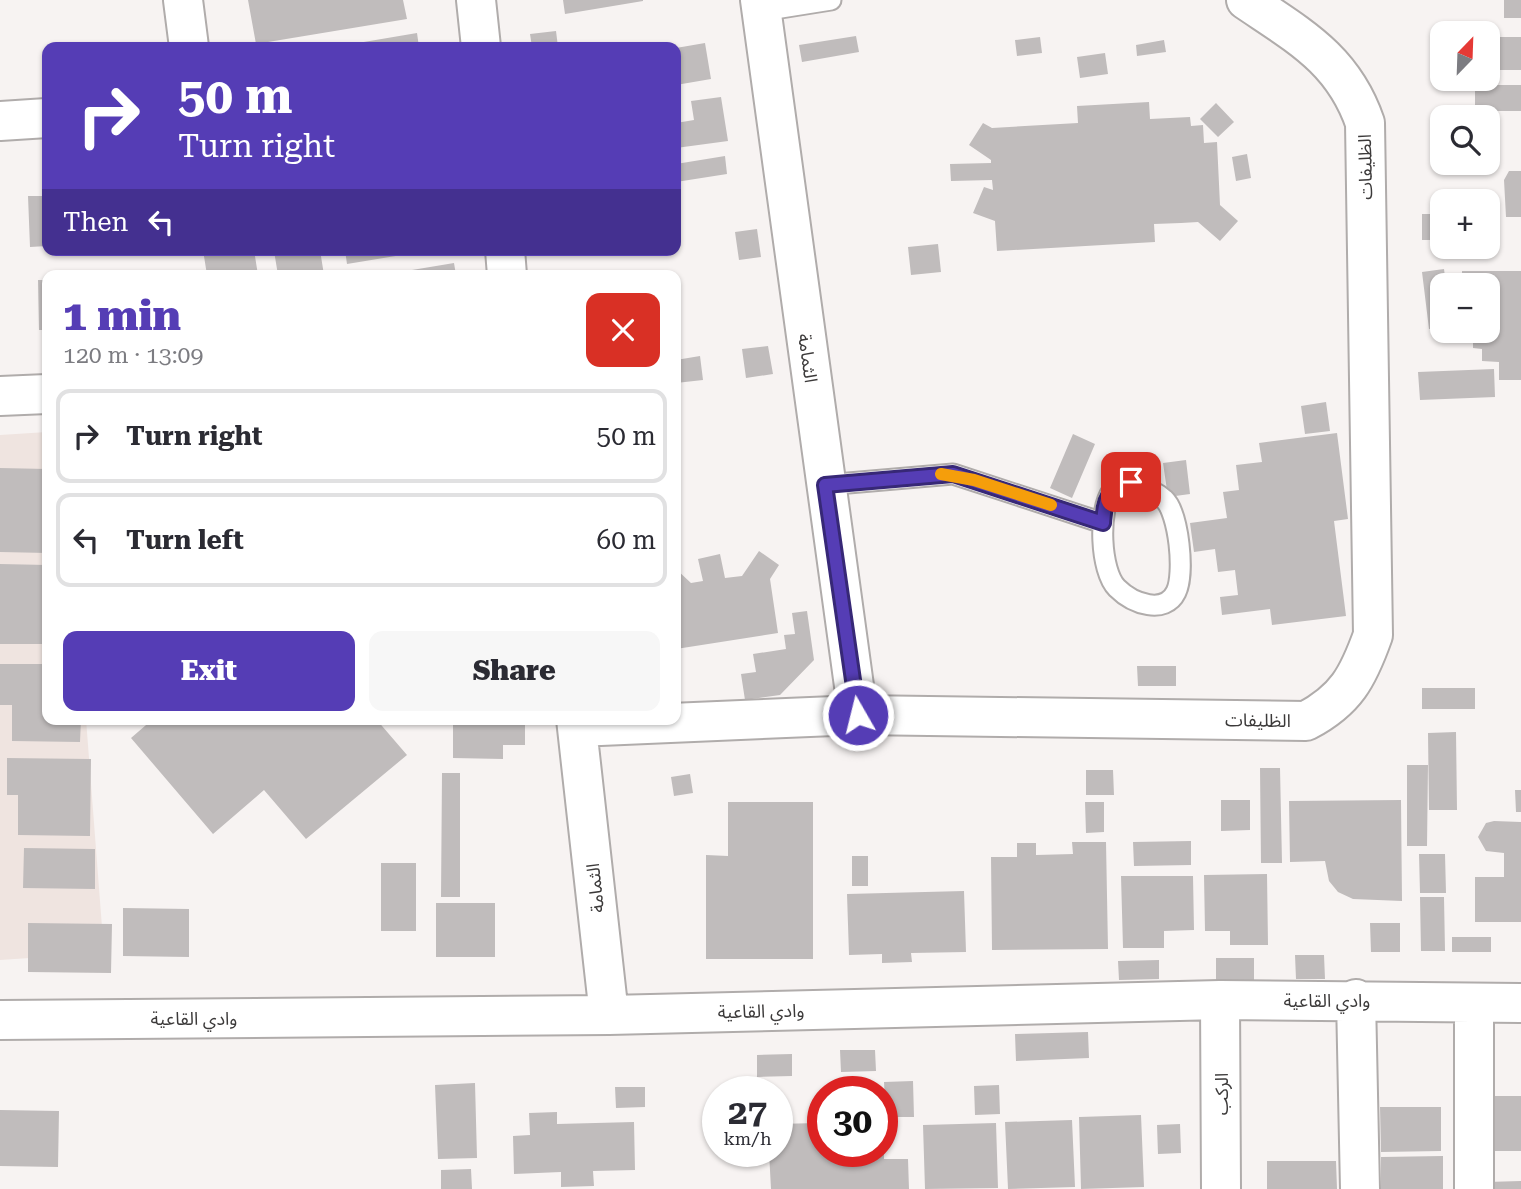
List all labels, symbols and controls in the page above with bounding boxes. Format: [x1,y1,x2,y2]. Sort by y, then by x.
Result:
north arrow [1430,21,1500,91]
map controls [1430,21,1500,343]
text: 50 m [178,68,293,125]
icon: right [63,70,154,161]
button: search [1430,105,1500,175]
text: Turn right [178,127,335,165]
street label: الظليفات [1354,134,1376,200]
button: + [1430,189,1500,259]
icon: left [142,203,180,241]
text: Then [63,207,128,237]
button: − [1430,273,1500,343]
text: 1 min [63,291,181,340]
button: close [586,293,660,367]
street label: الثمامة [794,332,822,384]
text: 120 m · 13:09 [63,342,203,369]
icon: right [67,417,105,455]
text: Turn right [126,421,262,451]
text: 50 m [597,421,656,451]
pin [1101,452,1161,512]
icon: arrive [1112,463,1150,501]
icon: left [67,521,105,559]
text: Turn left [126,525,244,555]
text: 60 m [597,525,656,555]
button: Exit [63,631,355,711]
button: Share [369,631,660,711]
position arrow [821,678,895,752]
street label: الظليفات [1225,709,1291,731]
street label: الثمامة [582,862,608,914]
street label: وادي القاعية [1284,990,1370,1014]
street label: وادي القاعية [717,1000,805,1025]
street label: وادي القاعية [151,1008,237,1032]
street label: الركب [1211,1073,1233,1115]
speed limit sign: 30 [807,1076,898,1167]
text: 27 [728,1092,767,1133]
text: km/h [723,1128,772,1149]

